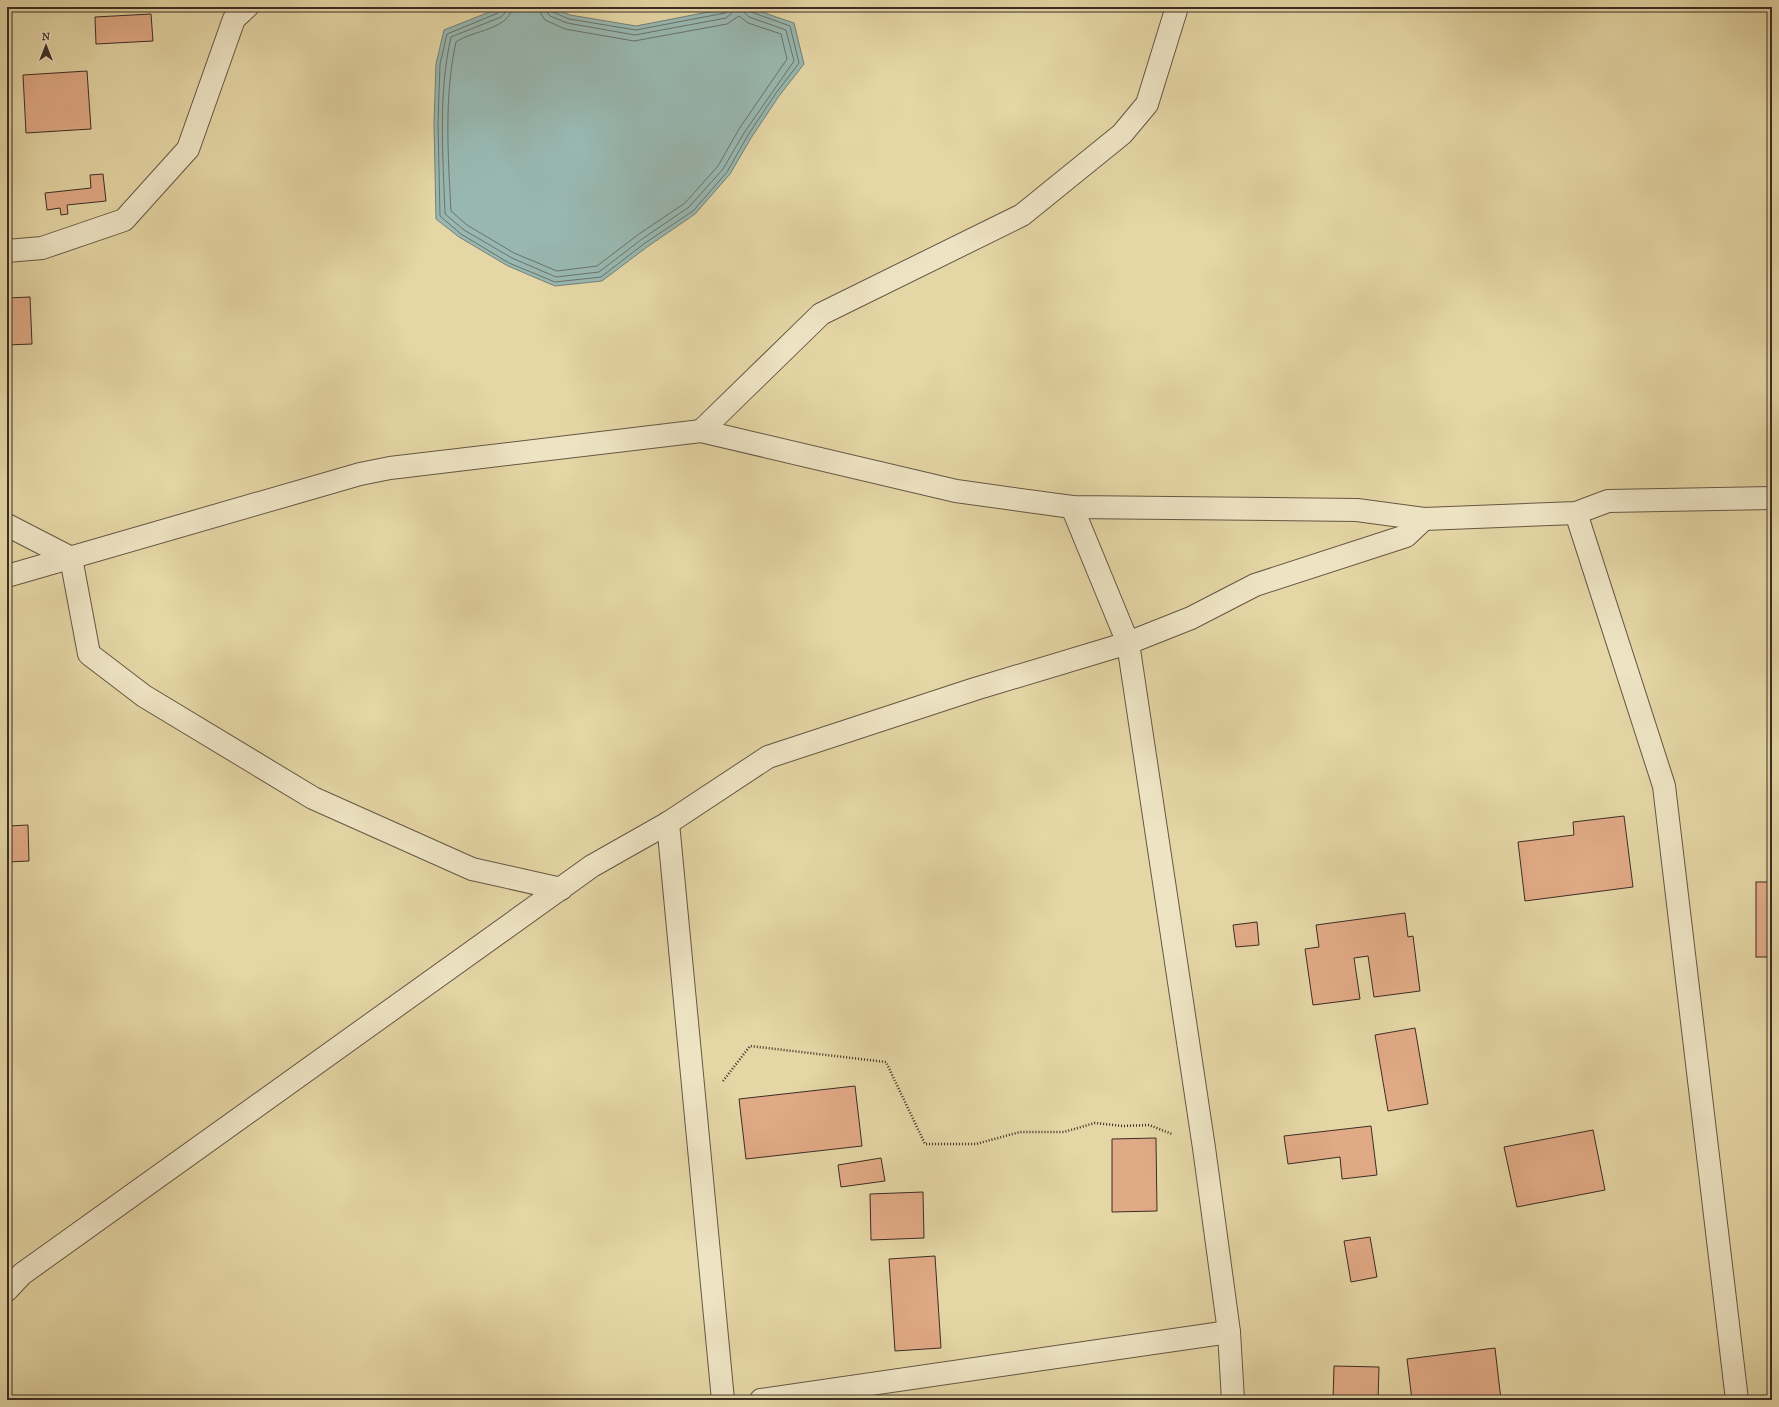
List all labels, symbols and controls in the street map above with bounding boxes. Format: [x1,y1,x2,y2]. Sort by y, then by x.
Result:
north arrow [26,26,66,66]
text: N [42,30,51,43]

